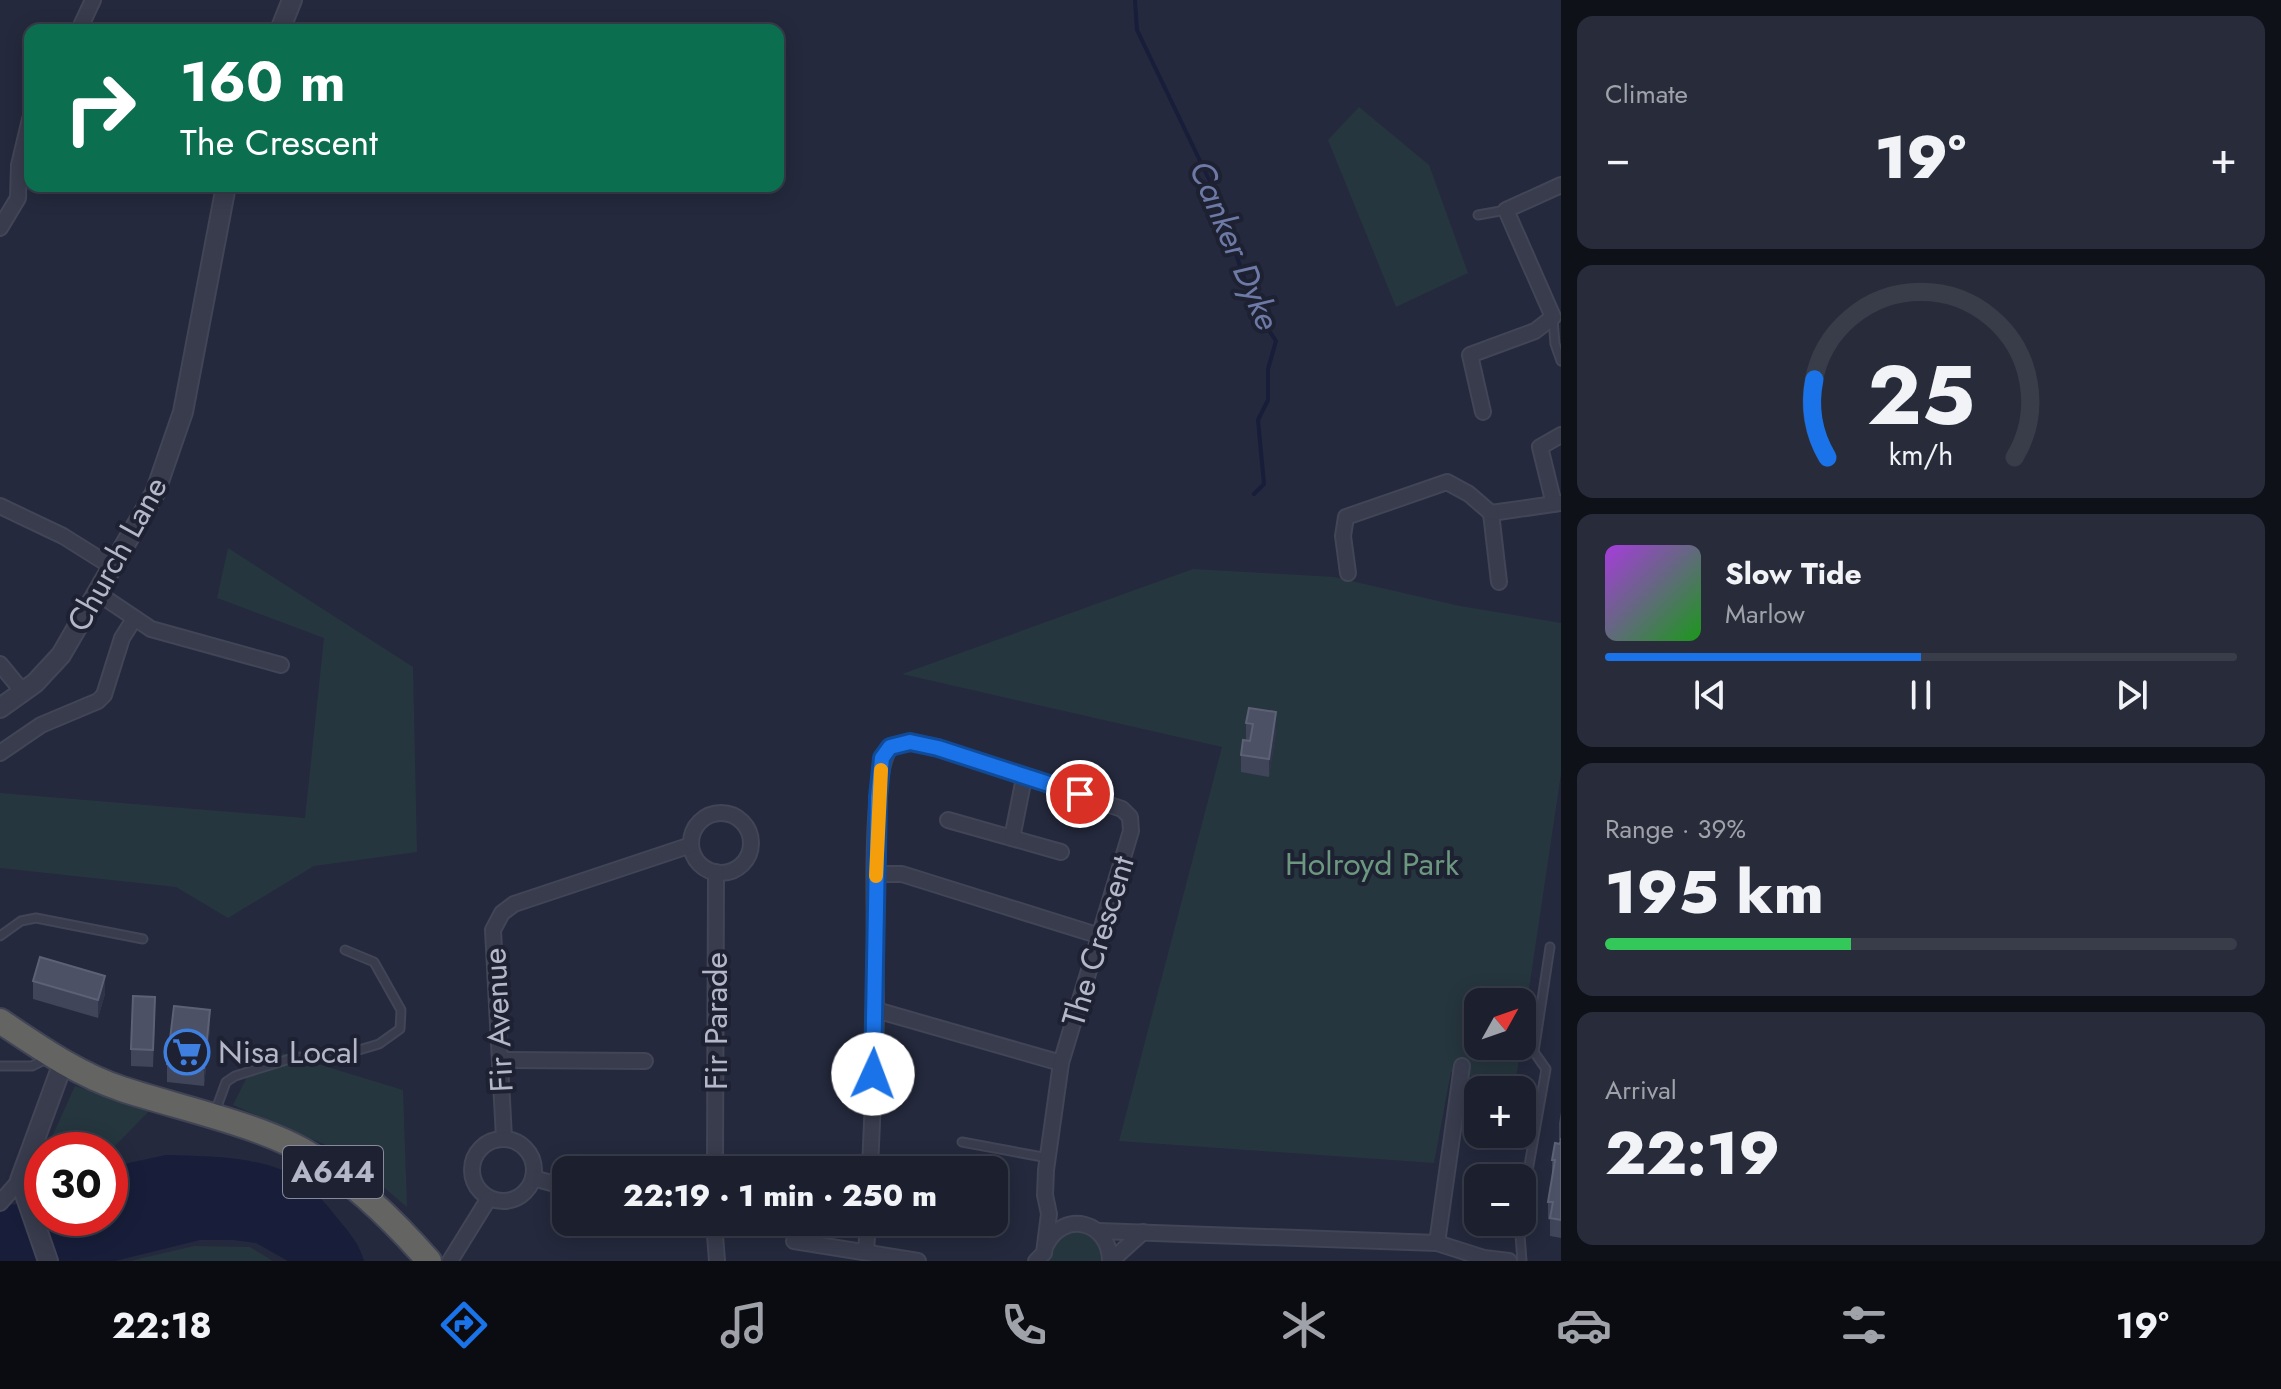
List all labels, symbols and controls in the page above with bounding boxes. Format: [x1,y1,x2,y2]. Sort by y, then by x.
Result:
text: 160 m [180,41,346,122]
icon: right [48,56,152,160]
text: Climate [1605,75,1688,113]
text: 19° [1875,114,1966,201]
text: The Crescent [180,116,378,168]
text: − [1605,126,1631,190]
text: + [2210,126,2237,190]
water label: Canker Dyke [1177,153,1292,338]
text: 25 [1867,334,1975,454]
text: km/h [1889,434,1953,476]
street label: Church Lane [55,468,179,640]
text: Slow Tide [1725,552,1862,595]
text: Marlow [1725,595,1805,633]
icon: previous [1688,673,1732,717]
icon: pause [1899,673,1943,717]
icon: next [2110,673,2154,717]
pin [1046,760,1114,828]
icon: arrive [1058,772,1102,816]
text: Range · 39% [1605,810,1746,848]
park label: Holroyd Park [1285,841,1460,887]
text: 195 km [1605,849,1824,936]
street label: The Crescent [1050,850,1146,1032]
street label: Fir Avenue [471,947,525,1093]
street label: Fir Parade [693,952,739,1090]
north arrow [1464,988,1536,1060]
map controls [1464,988,1536,1236]
supermarket icon: Nisa Local [163,1028,211,1076]
place label: Nisa Local [218,1029,359,1075]
position arrow [831,1032,915,1116]
text: Arrival [1605,1071,1677,1109]
button: + [1464,1076,1536,1148]
text: 22:19 [1605,1110,1780,1197]
speed limit sign: 30 [24,1132,128,1236]
road number: A644 [283,1146,383,1198]
button: − [1464,1164,1536,1236]
text: 22:19 · 1 min · 250 m [623,1174,937,1217]
icon: directions [436,1297,492,1353]
icon: music [716,1297,772,1353]
icon: phone [996,1297,1052,1353]
icon: climate [1276,1297,1332,1353]
icon: car [1556,1297,1612,1353]
icon: filters [1836,1297,1892,1353]
text: 22:18 [112,1299,212,1351]
text: 19° [2116,1299,2169,1351]

